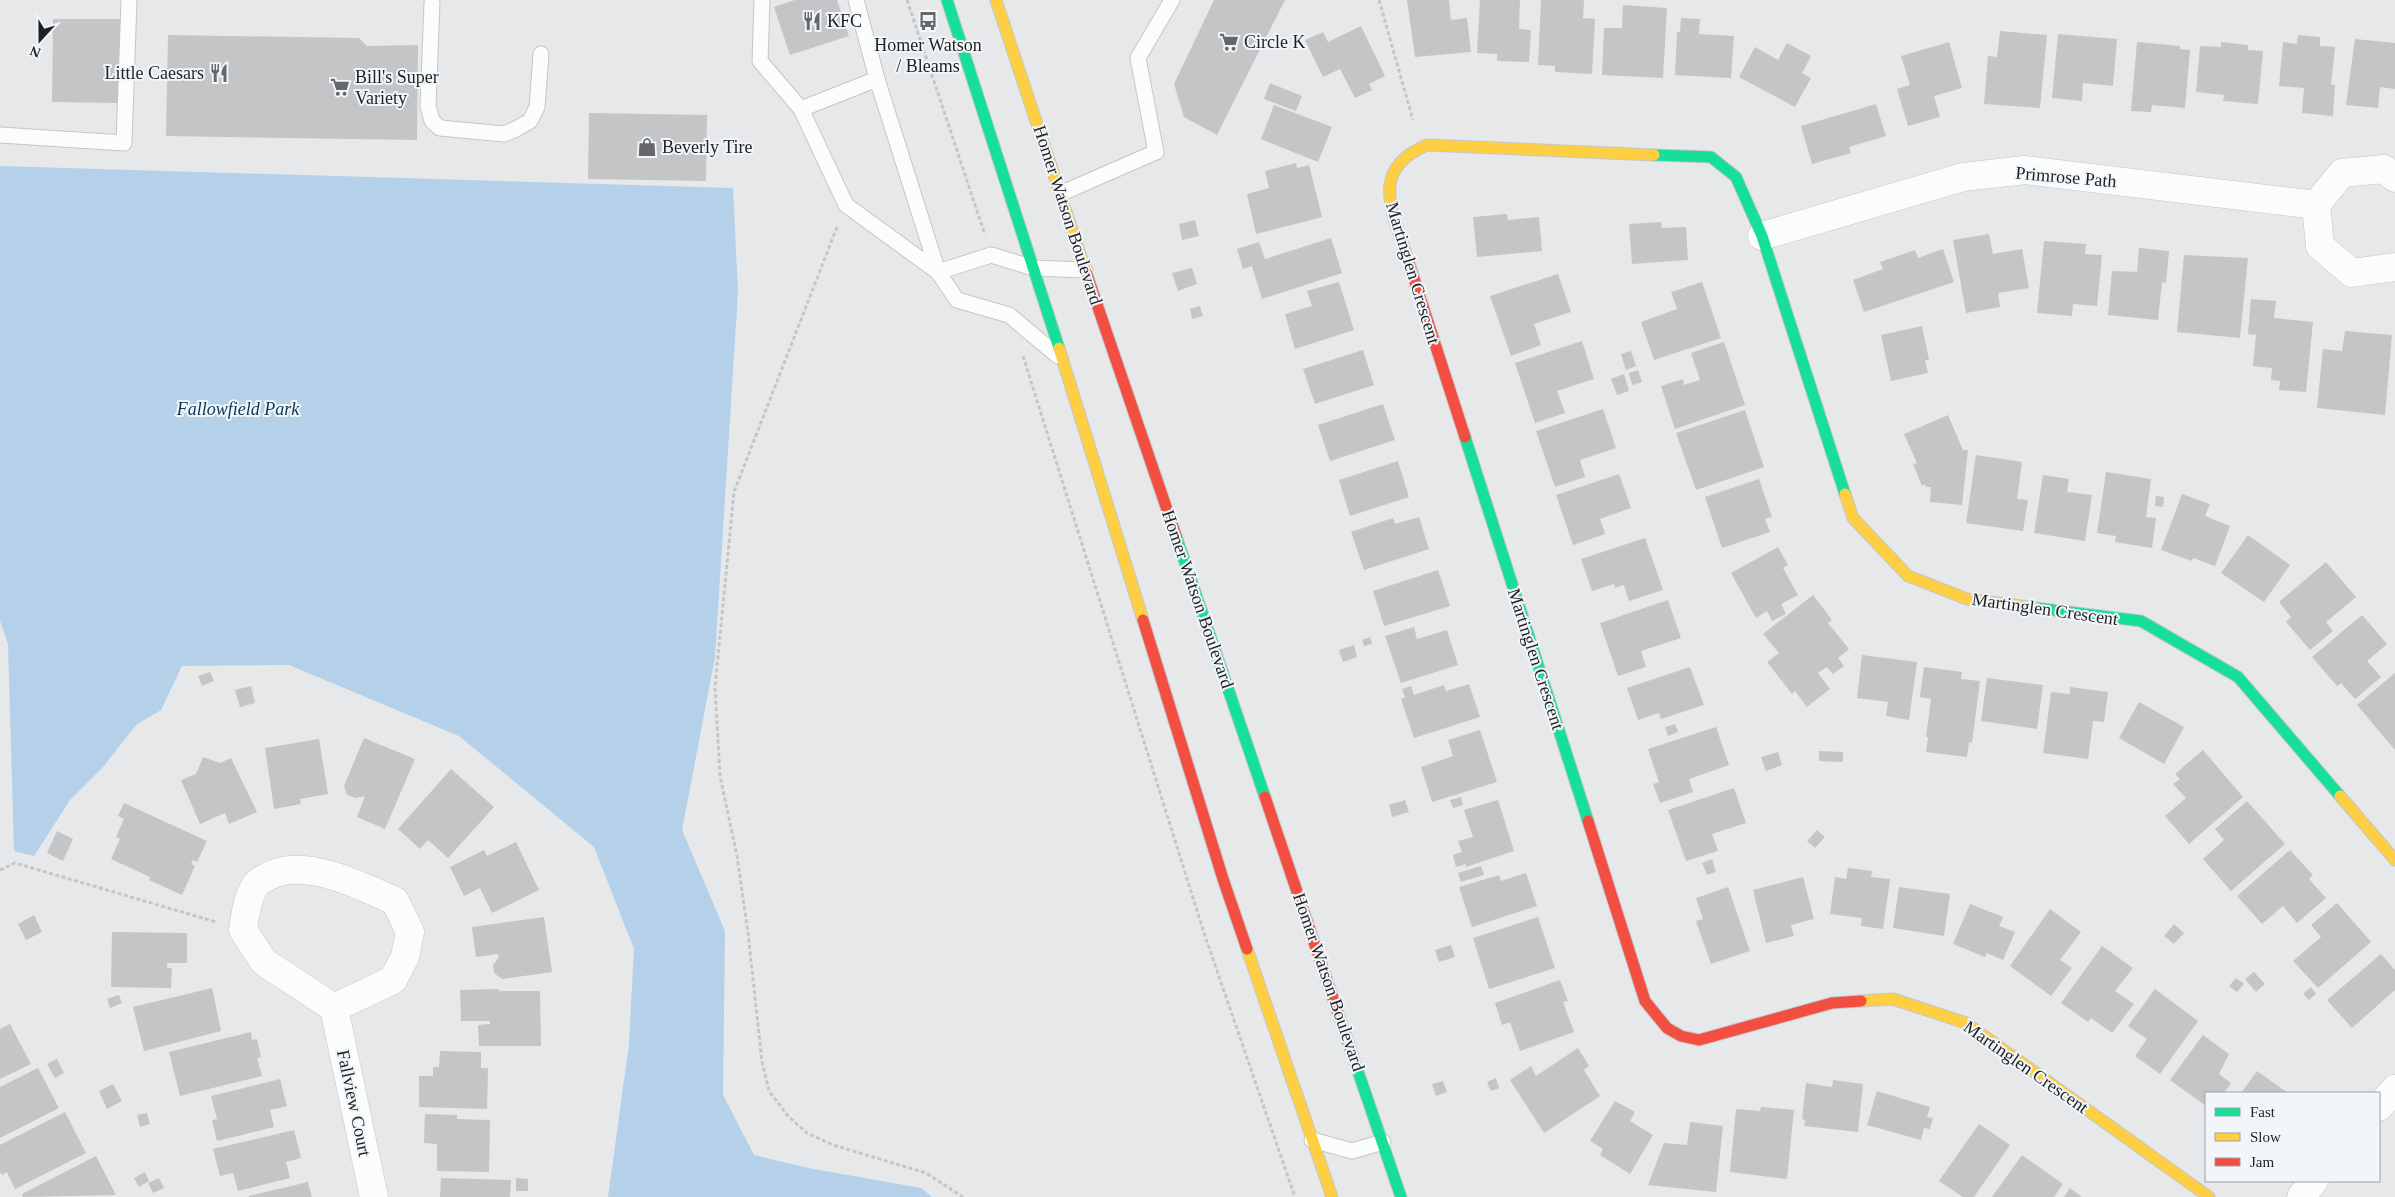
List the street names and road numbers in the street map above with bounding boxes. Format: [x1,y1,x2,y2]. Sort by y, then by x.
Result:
street label: Homer Watson Boulevard [1030,123,1106,307]
street label: Primrose Path [2015,163,2117,191]
street label: Martinglen Crescent [1382,200,1444,346]
street label: Homer Watson Boulevard [1158,507,1238,691]
street label: Martinglen Crescent [1504,586,1568,732]
street label: Martinglen Crescent [1971,589,2119,629]
street label: Homer Watson Boulevard [1289,890,1369,1074]
street label: Martinglen Crescent [1960,1017,2092,1117]
street label: Fallview Court [333,1048,375,1158]

